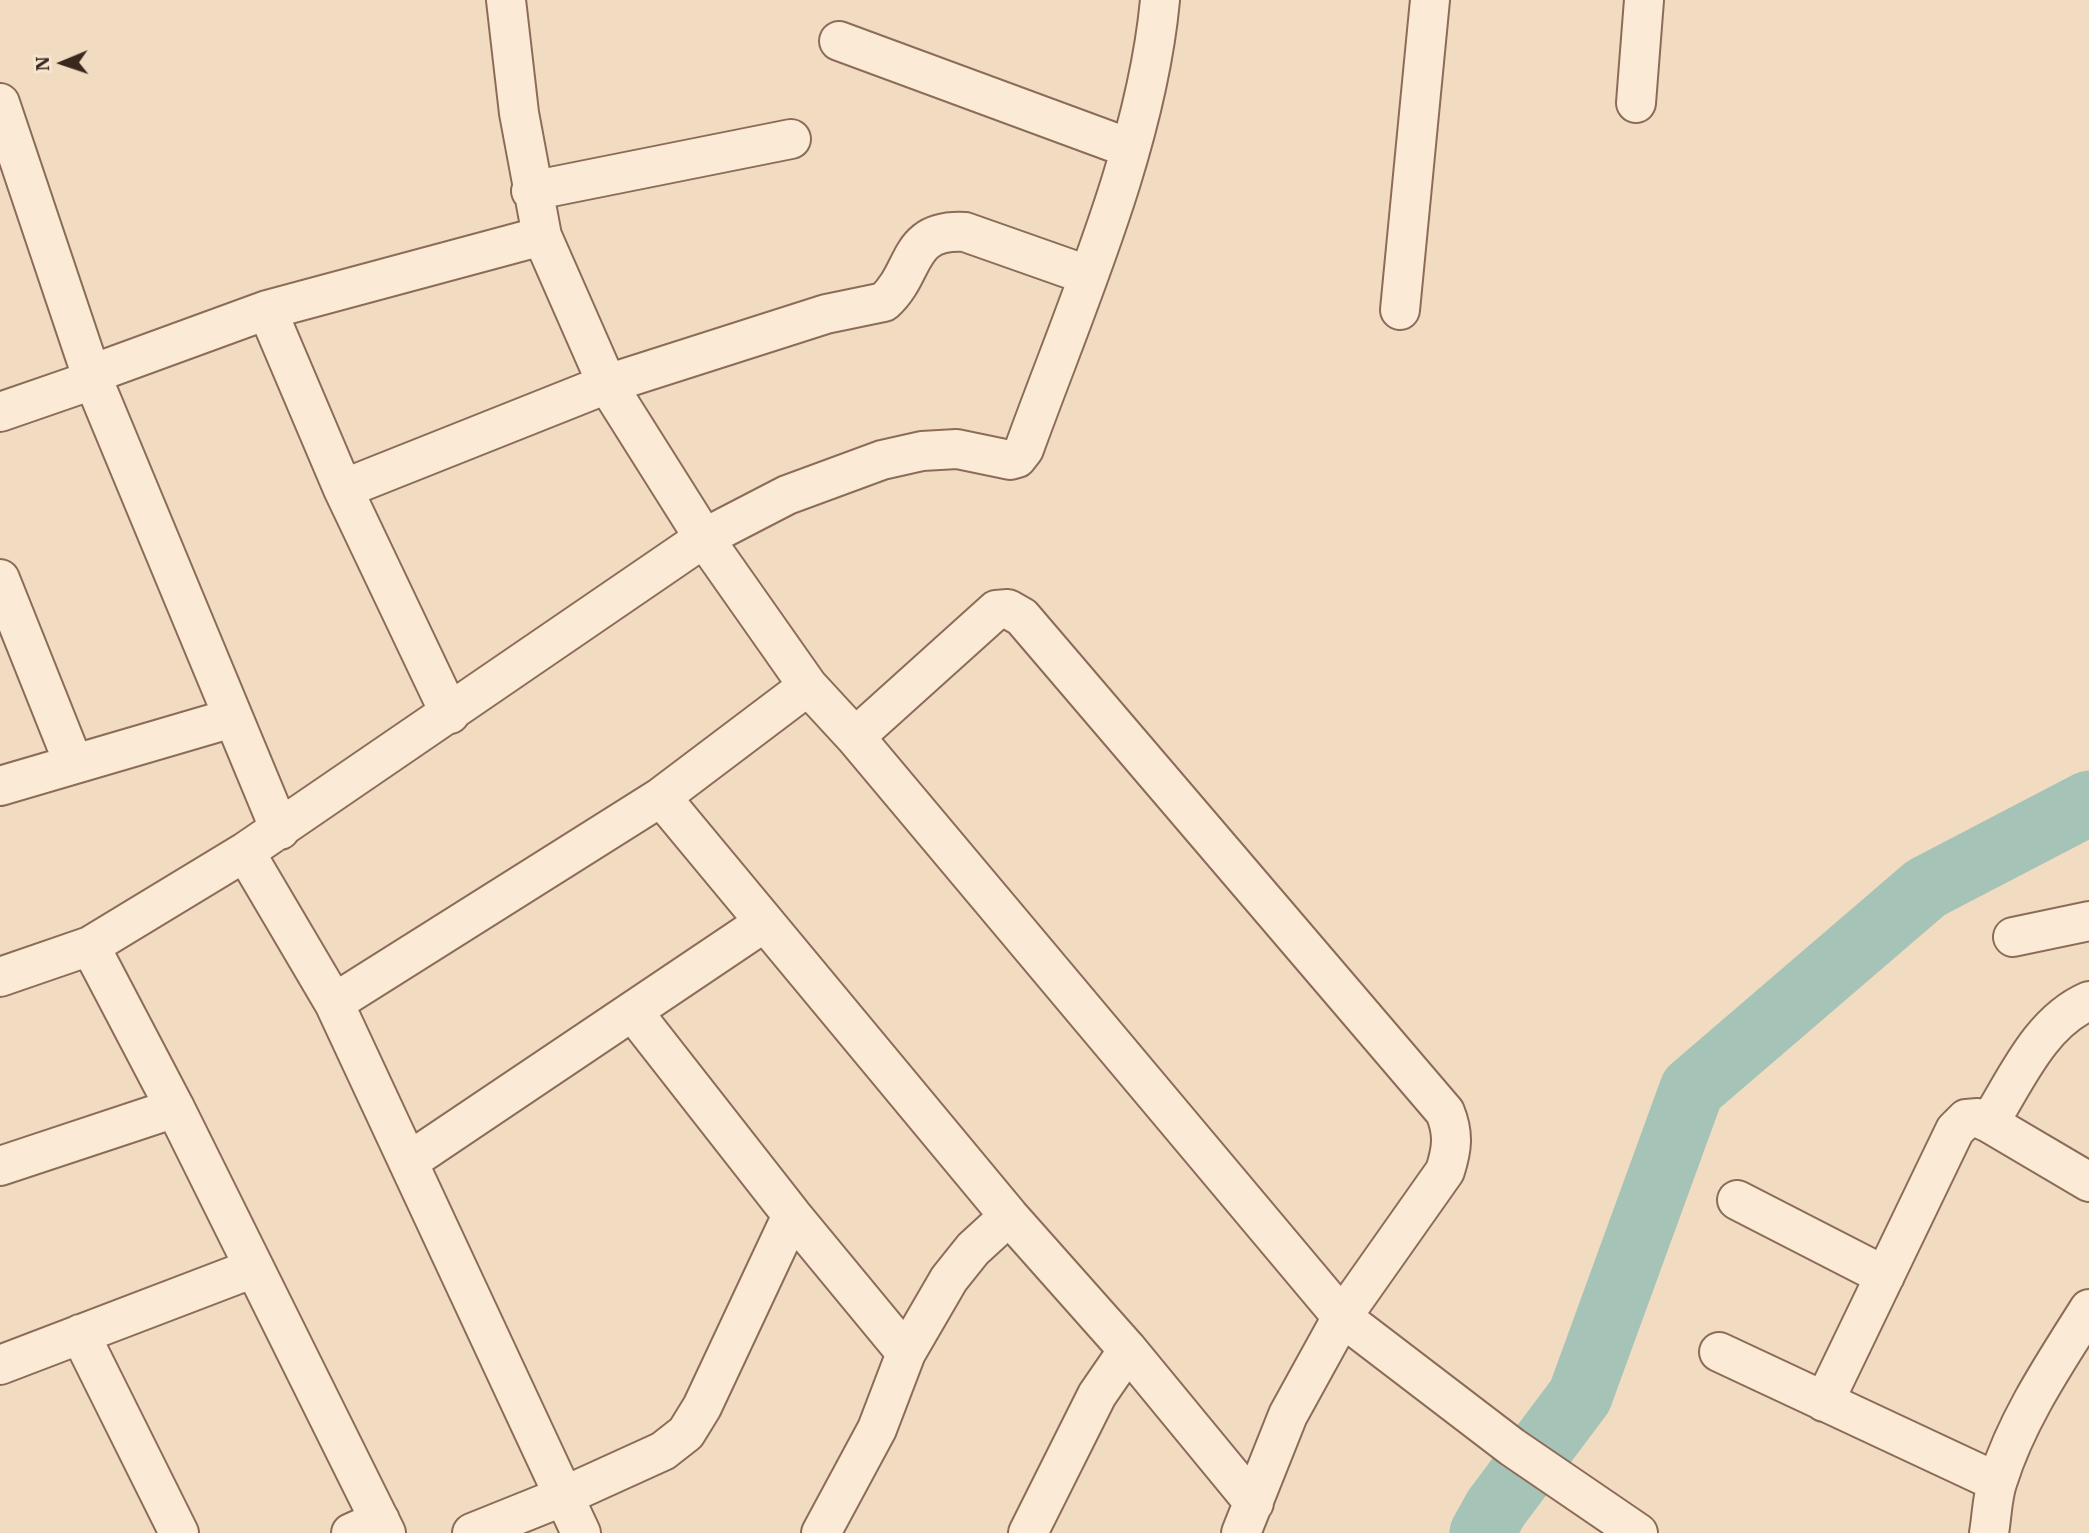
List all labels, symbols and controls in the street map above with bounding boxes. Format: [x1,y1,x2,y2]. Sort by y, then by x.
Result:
north arrow [28,28,98,98]
text: N [30,56,54,72]

